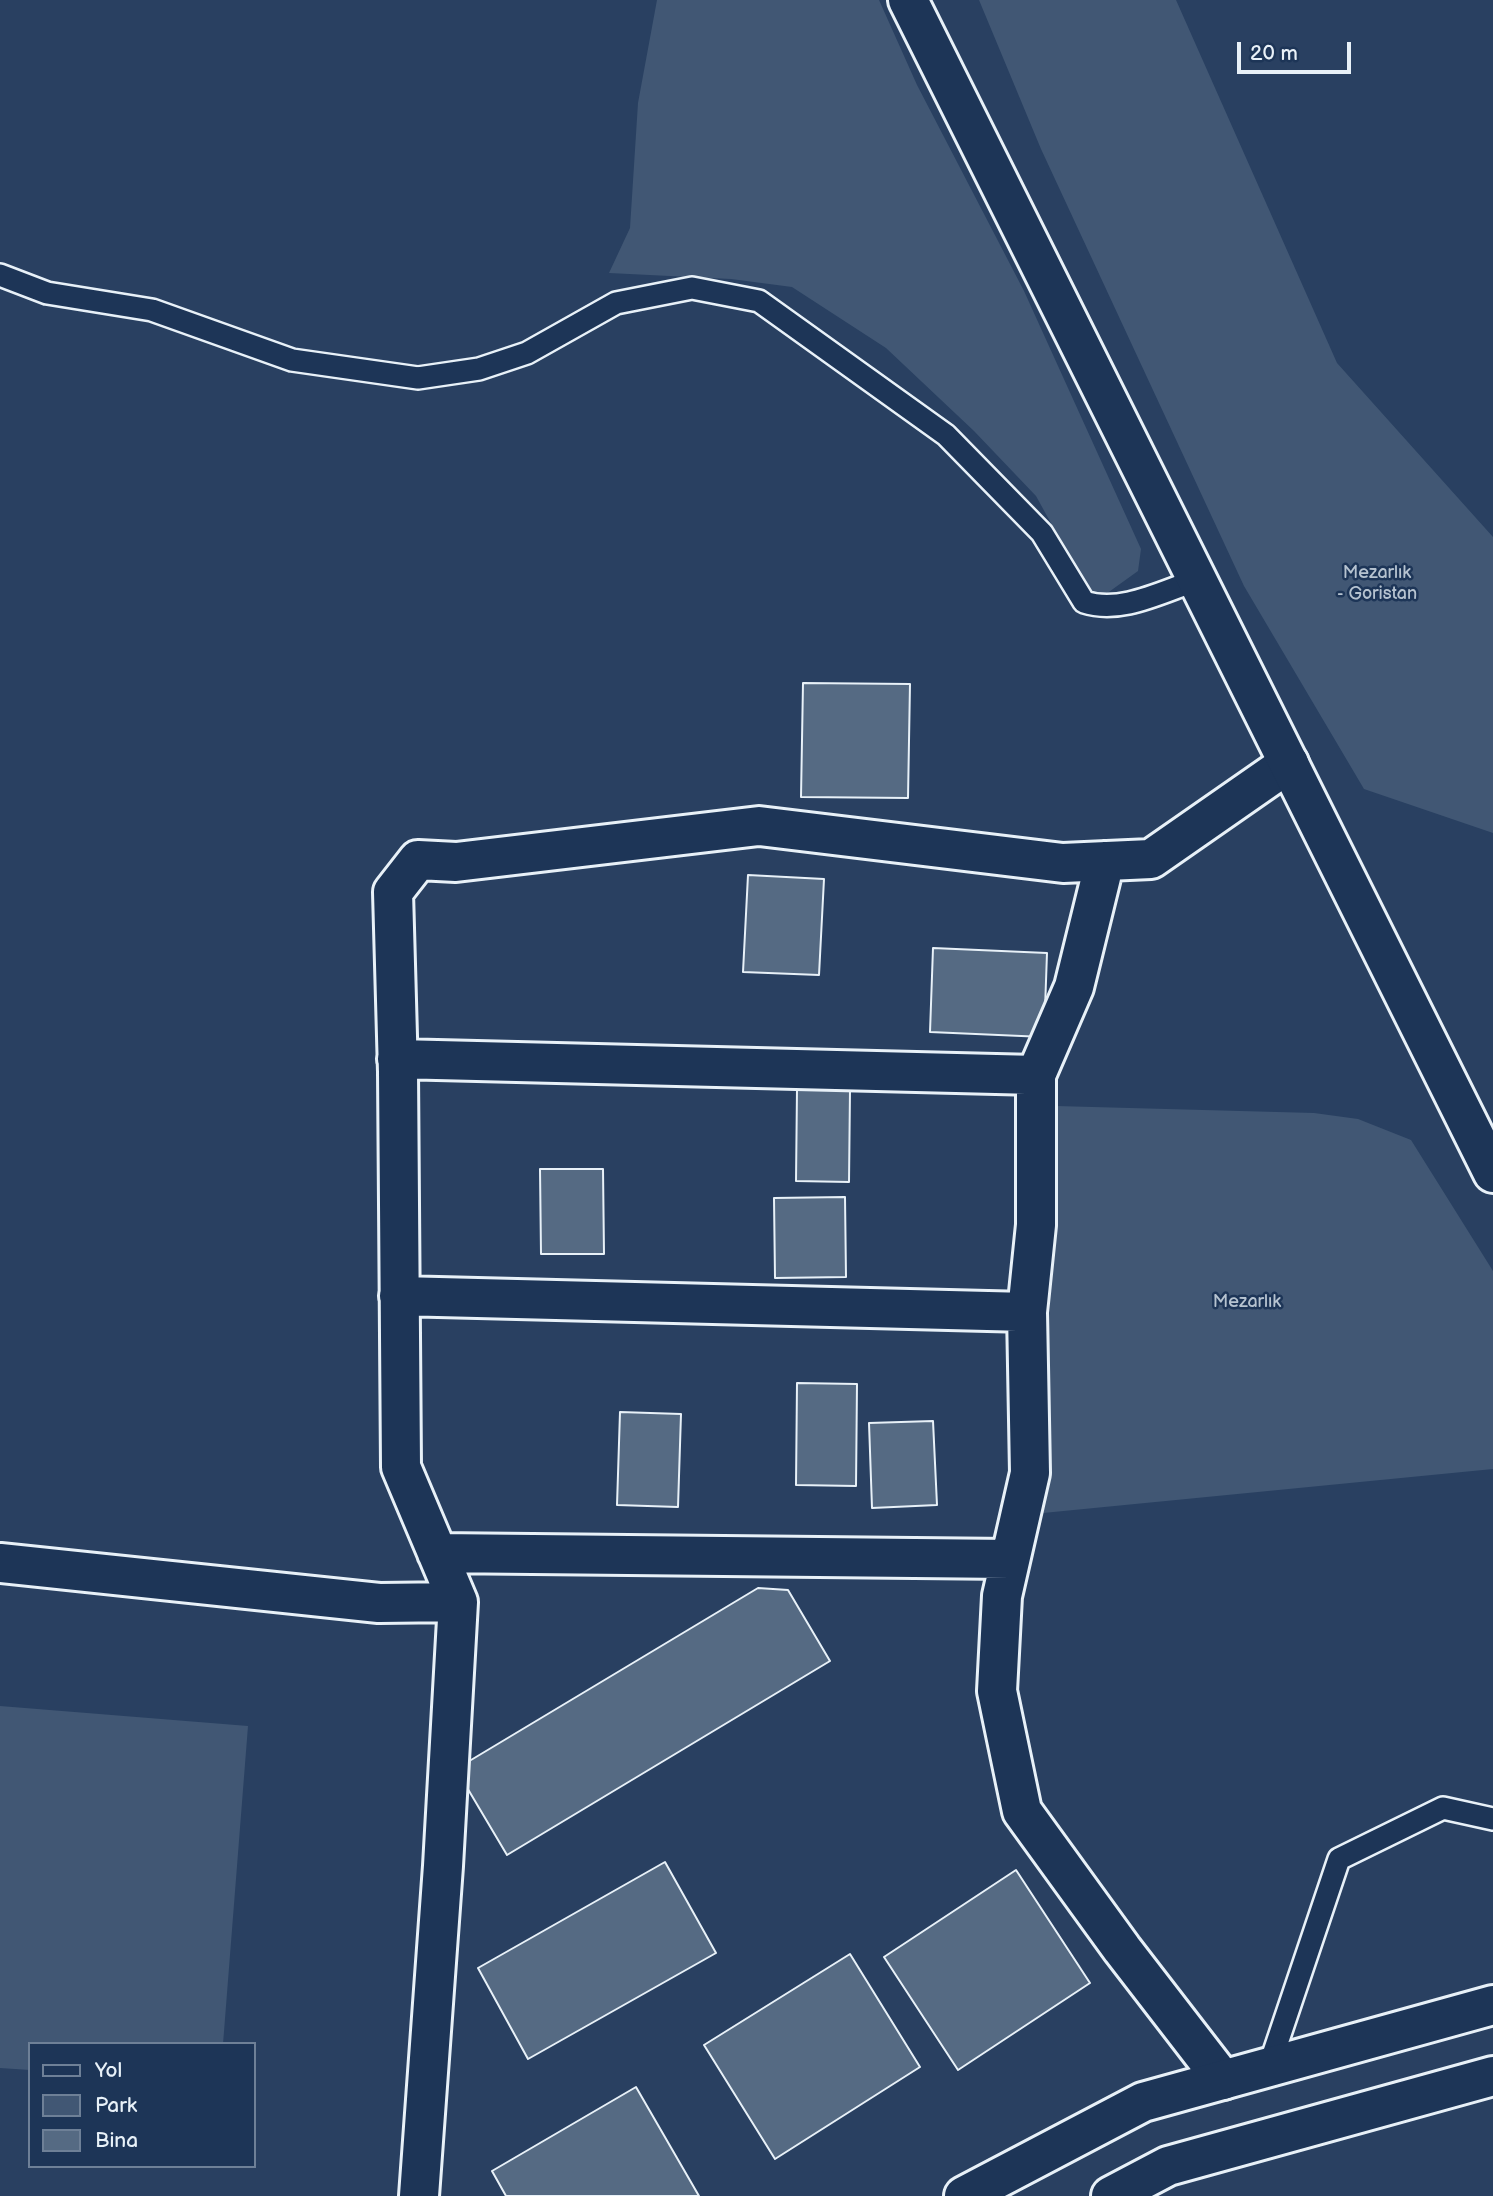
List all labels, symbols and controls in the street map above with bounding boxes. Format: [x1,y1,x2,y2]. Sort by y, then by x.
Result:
scale bar [1241,28,1355,72]
text: 20 m [1250,41,1298,66]
park label: Mezarlık - Goristan [1337,562,1417,604]
park label: Mezarlık [1213,1291,1281,1313]
legend [28,2042,256,2168]
text: Yol [95,2058,122,2083]
text: Park [95,2093,137,2118]
text: Bina [95,2128,138,2153]

